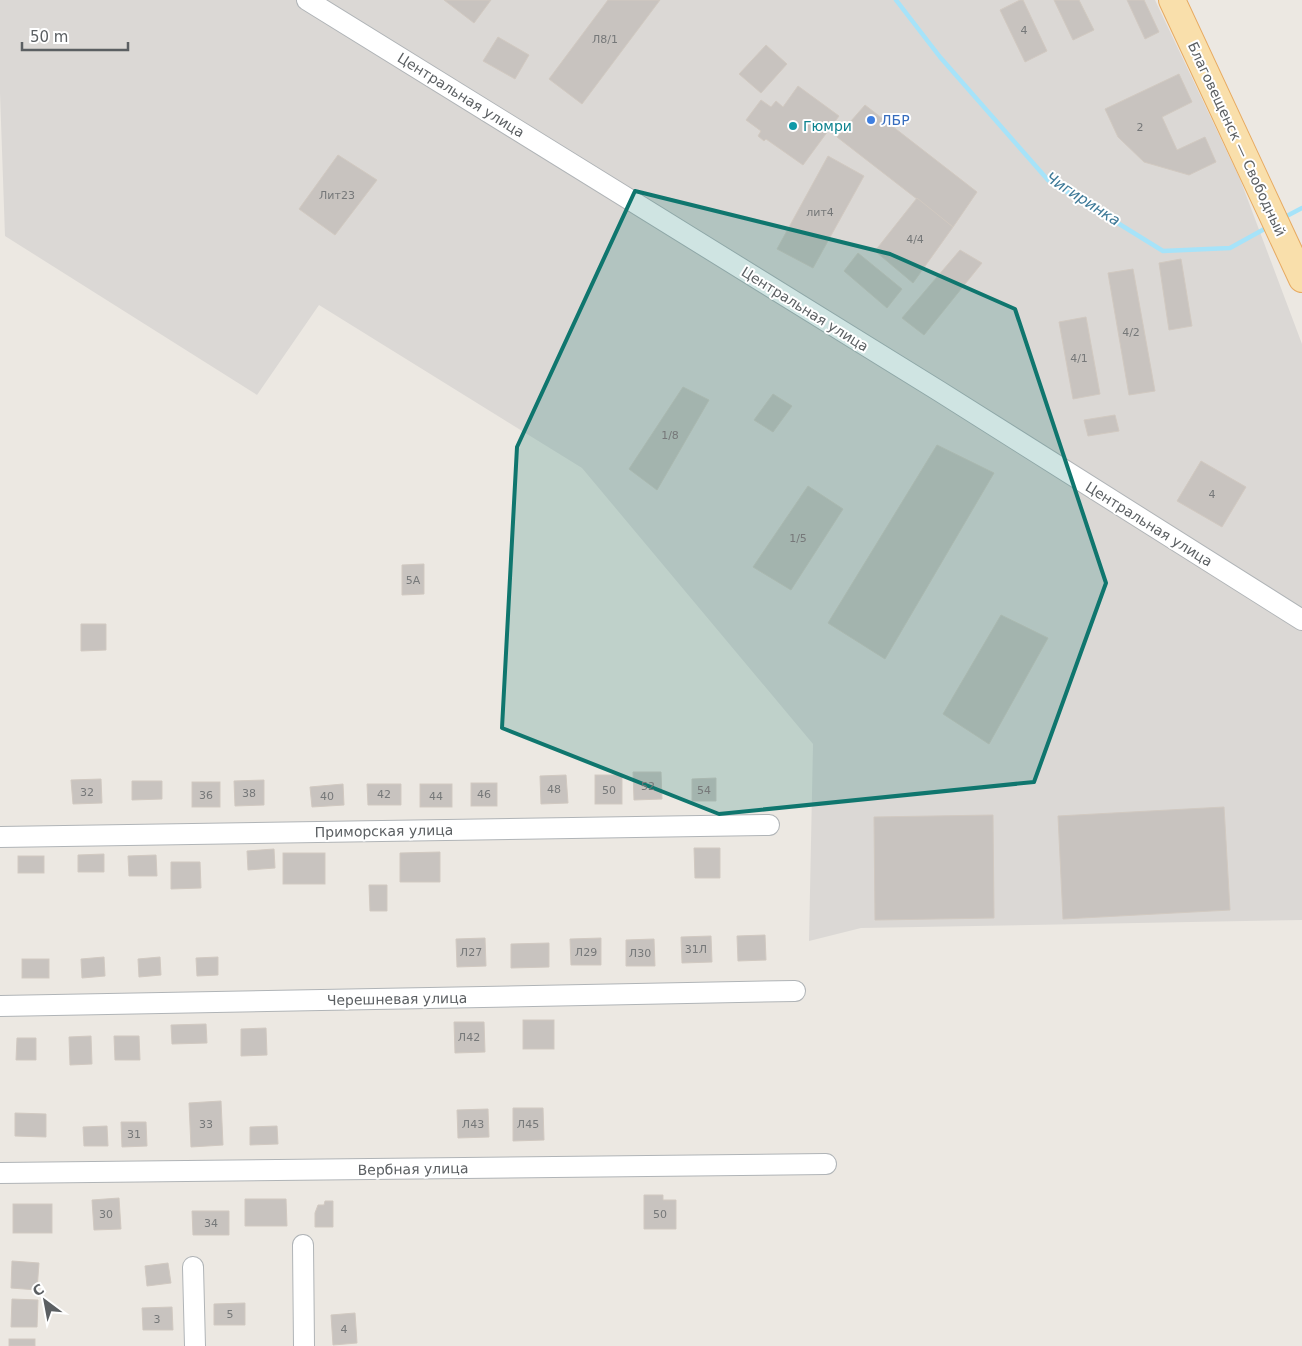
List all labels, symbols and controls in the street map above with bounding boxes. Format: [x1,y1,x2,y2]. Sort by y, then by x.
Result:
scale bar [22,20,129,52]
house number: 4 [1021,24,1028,37]
text: 50 m [30,28,68,46]
house number: Л8/1 [592,33,618,46]
street label: Благовещенск — Свободный [1185,39,1289,239]
street label: Центральная улица [395,49,527,141]
place label: ЛБР [881,112,910,128]
marker: ЛБР [865,114,877,126]
place label: Гюмри [803,118,852,134]
marker: Гюмри [787,120,799,132]
house number: 2 [1137,121,1144,134]
water label: Чигиринка [1042,168,1124,230]
house number: Лит23 [319,189,355,202]
house number: лит4 [806,206,834,219]
house number: 4/4 [906,233,924,246]
street label: Центральная улица [739,263,871,355]
house number: 4/2 [1122,326,1140,339]
house number: 4/1 [1070,352,1088,365]
house number: 1/8 [661,429,679,442]
street label: Центральная улица [1083,478,1215,570]
house number: 4 [1209,488,1216,501]
house number: 1/5 [789,532,807,545]
house number: 5А [406,574,421,587]
house number: 52 [641,780,655,793]
house number: 48 [547,783,561,796]
house number: 50 [602,784,616,797]
house number: 54 [697,784,711,797]
house number: 32 [80,786,94,799]
house number: 38 [242,787,256,800]
house number: 42 [377,788,391,801]
house number: 46 [477,788,491,801]
house number: 36 [199,789,213,802]
house number: 40 [320,790,334,803]
house number: 44 [429,790,443,803]
street label: Приморская улица [315,822,453,840]
house number: 31Л [685,943,707,956]
house number: Л27 [460,946,482,959]
house number: Л29 [575,946,597,959]
house number: Л30 [629,947,651,960]
street label: Черешневая улица [327,990,467,1008]
house number: Л42 [458,1031,480,1044]
house number: 33 [199,1118,213,1131]
house number: Л43 [462,1118,484,1131]
house number: Л45 [517,1118,539,1131]
house number: 31 [127,1128,141,1141]
street label: Вербная улица [357,1160,469,1178]
house number: 30 [99,1208,113,1221]
house number: 50 [653,1208,667,1221]
house number: 34 [204,1217,218,1230]
north arrow [20,1276,70,1326]
text: С [30,1280,47,1299]
house number: 5 [227,1308,234,1321]
house number: 3 [154,1313,161,1326]
house number: 4 [341,1323,348,1336]

